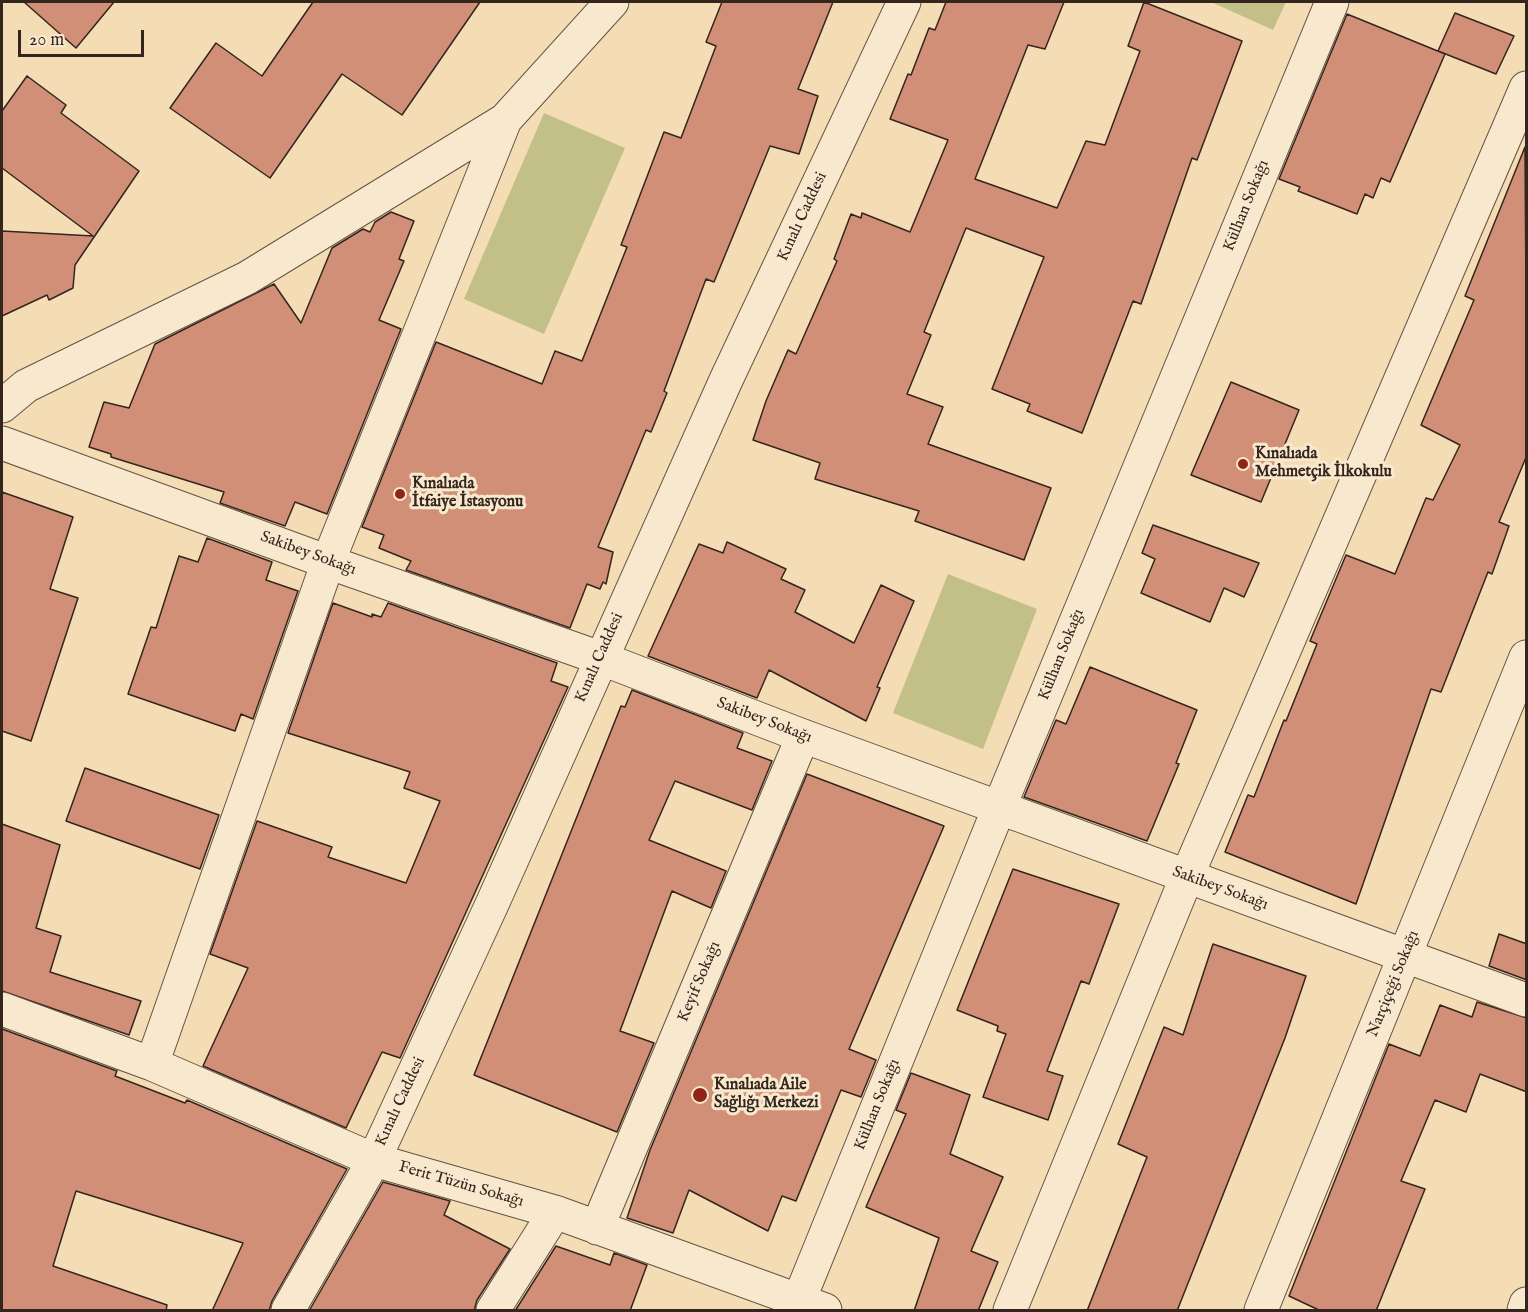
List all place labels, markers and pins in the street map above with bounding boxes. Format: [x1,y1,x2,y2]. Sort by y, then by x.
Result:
place label: Kınalıada Mehmetçik İlkokulu [1255,445,1392,483]
marker: Kınalıada Mehmetçik İlkokulu [1236,457,1250,471]
place label: Kınalıada İtfaiye İstasyonu [412,475,523,513]
marker: Kınalıada İtfaiye İstasyonu [393,487,407,501]
place label: Kınalıada Aile Sağlığı Merkezi [714,1076,818,1114]
marker: Kınalıada Aile Sağlığı Merkezi [691,1086,709,1104]

